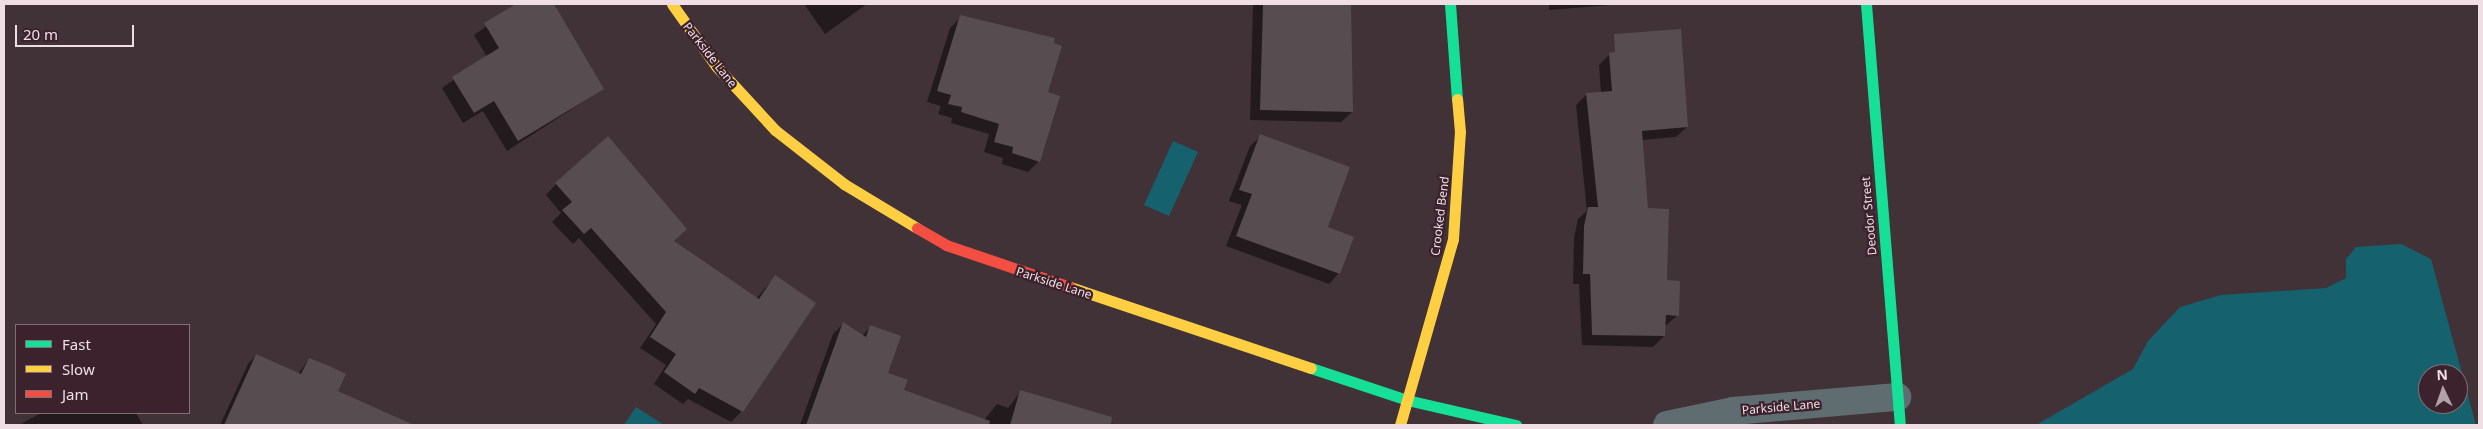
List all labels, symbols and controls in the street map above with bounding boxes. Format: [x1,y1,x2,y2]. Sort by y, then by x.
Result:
scale bar [18,15,136,47]
street label: Parkside Lane [680,20,740,90]
text: 20 m [23,24,58,44]
street label: Crooked Bend [1428,175,1452,257]
street label: Deodor Street [1858,176,1880,256]
street label: Parkside Lane [1014,264,1094,302]
legend [15,324,190,414]
text: Fast [62,334,91,354]
text: Slow [62,359,95,379]
north arrow [2418,364,2468,414]
text: N [2436,365,2448,384]
text: Jam [62,384,89,404]
street label: Parkside Lane [1741,396,1821,418]

